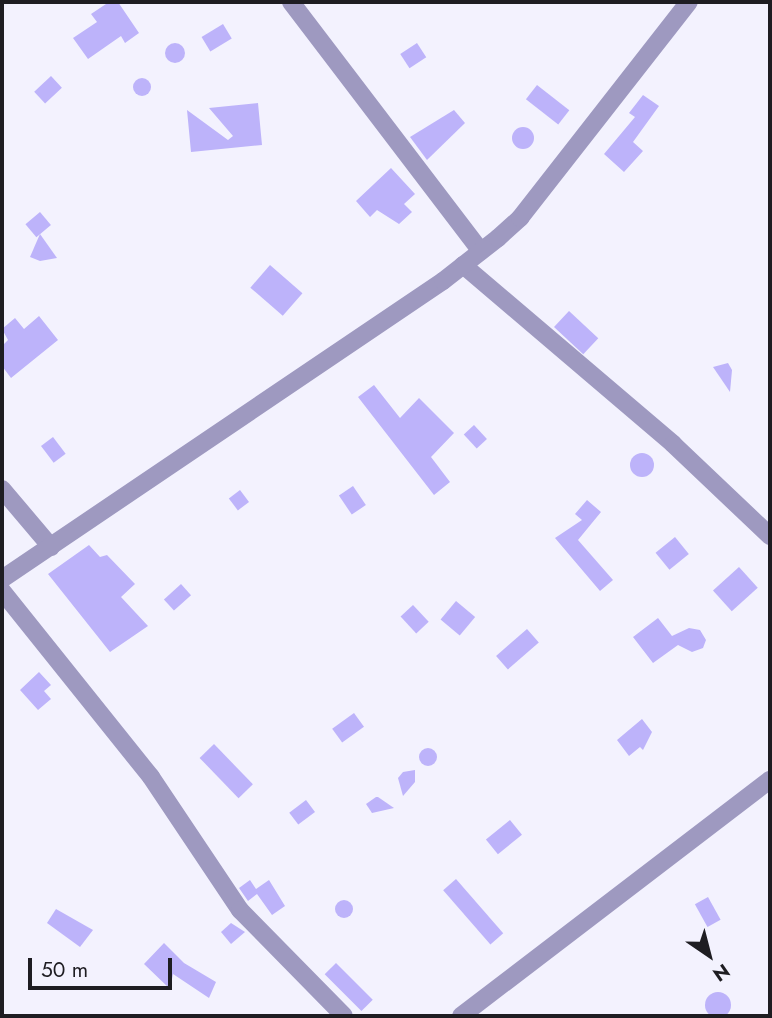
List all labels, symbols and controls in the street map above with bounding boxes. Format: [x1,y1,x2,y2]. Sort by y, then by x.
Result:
north arrow [674,920,744,990]
scale bar [32,944,175,988]
text: 50 m [41,955,88,985]
text: N [707,957,735,988]

